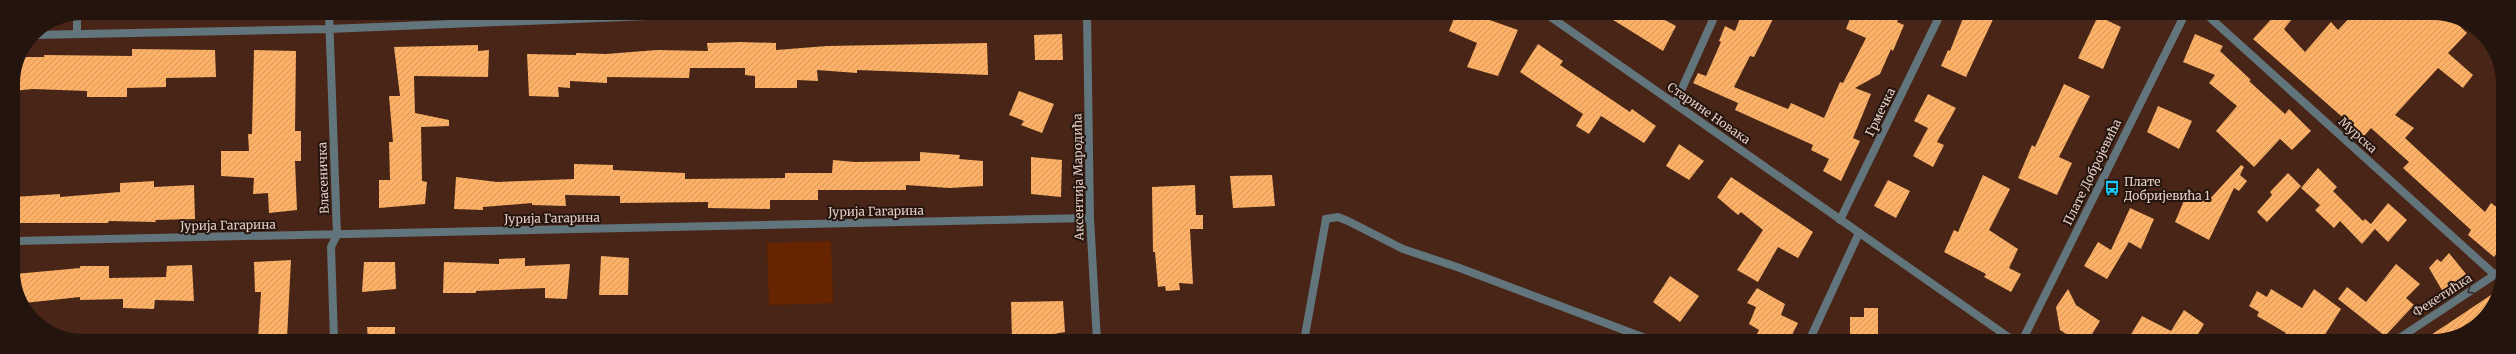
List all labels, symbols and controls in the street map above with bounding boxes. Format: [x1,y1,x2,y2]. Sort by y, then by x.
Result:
street label: Старине Новака [1665,79,1754,148]
street label: Грмечка [1862,85,1898,139]
street label: Аксентија Мародића [1069,113,1087,242]
street label: Мурска [2336,114,2381,156]
street label: Плате Добројевића [2060,116,2124,227]
street label: Власеничка [314,141,332,214]
place label: Плате Добријевића 1 [2124,174,2211,203]
bus stop icon: Плате Добријевића 1 [2103,179,2121,197]
street label: Јурија Гагарина [827,203,925,219]
street label: Јурија Гагарина [503,210,601,226]
street label: Јурија Гагарина [179,217,277,233]
street label: Фекетићка [2409,270,2475,320]
one-way arrow [2467,287,2474,294]

